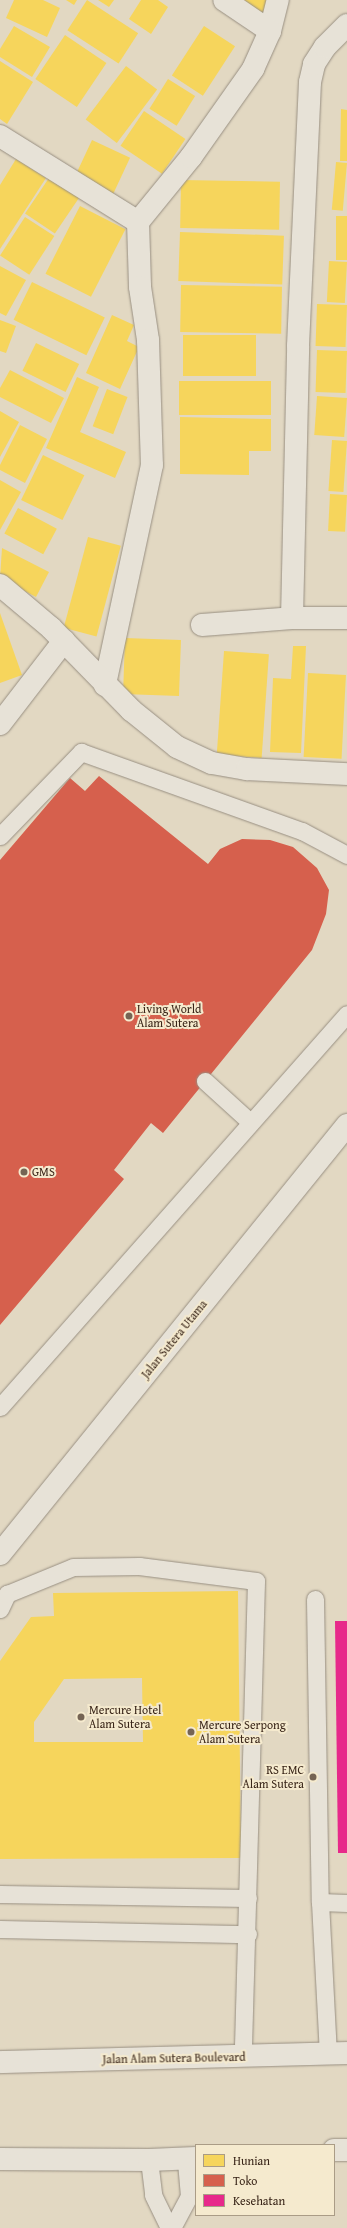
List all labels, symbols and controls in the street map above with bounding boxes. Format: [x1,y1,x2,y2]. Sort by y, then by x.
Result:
place label: Living World Alam Sutera [137,1002,201,1030]
marker: Living World Alam Sutera [124,1011,134,1021]
place label: GMS [32,1165,55,1179]
marker: GMS [19,1167,29,1177]
street label: Jalan Sutera Utama [138,1297,210,1381]
place label: Mercure Hotel Alam Sutera [89,1703,161,1731]
marker: Mercure Hotel Alam Sutera [76,1712,86,1722]
place label: Mercure Serpong Alam Sutera [199,1718,286,1746]
marker: Mercure Serpong Alam Sutera [186,1727,196,1737]
place label: RS EMC Alam Sutera [243,1763,304,1791]
marker: RS EMC Alam Sutera [307,1771,319,1783]
street label: Jalan Alam Sutera Boulevard [102,2050,246,2066]
legend [195,2144,335,2216]
text: Hunian [233,2152,270,2169]
text: Toko [233,2172,257,2189]
text: Kesehatan [233,2192,285,2209]

